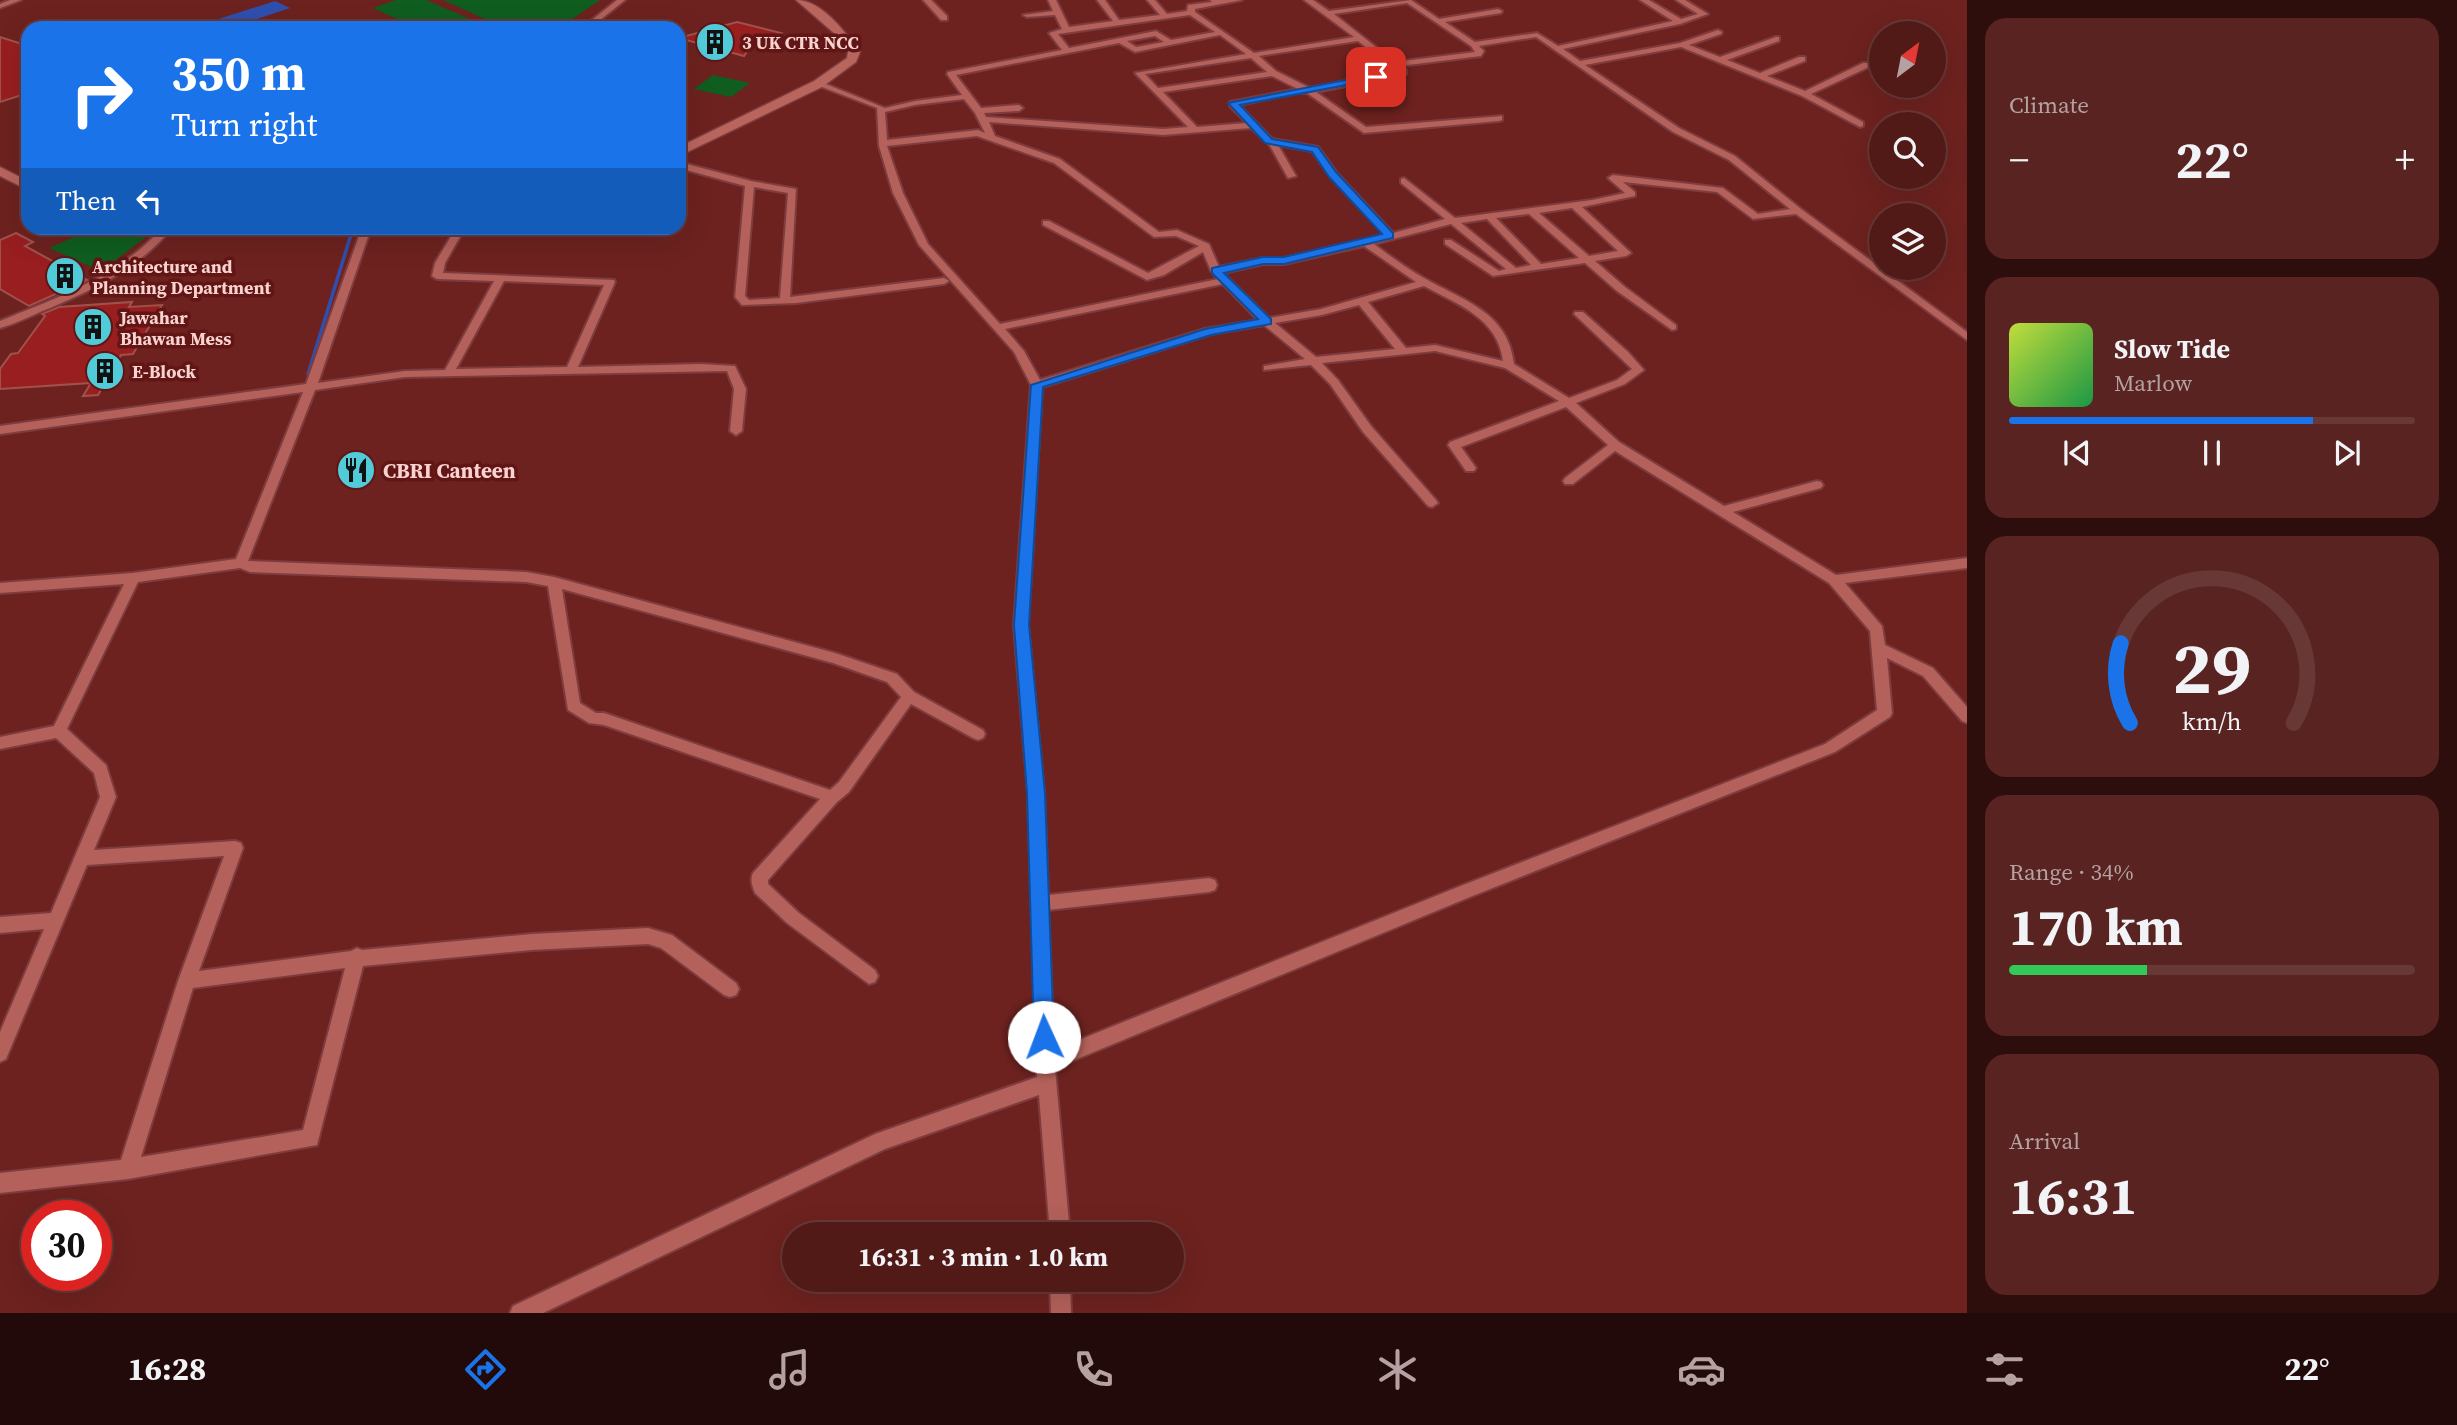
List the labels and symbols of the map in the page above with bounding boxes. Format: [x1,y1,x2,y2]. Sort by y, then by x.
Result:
building icon: 3 UK CTR NCC [694,21,736,63]
north arrow [1869,21,1946,98]
place label: 3 UK CTR NCC [742,30,859,55]
pin [1346,47,1406,107]
place label: Architecture and Planning Department [92,254,271,300]
building icon: Architecture and Planning Department [44,255,86,297]
place label: Jawahar Bhawan Mess [119,305,231,351]
building icon: Jawahar Bhawan Mess [72,306,114,348]
building icon: E-Block [84,350,126,392]
place label: E-Block [132,359,196,384]
restaurant icon: CBRI Canteen [335,449,377,491]
place label: CBRI Canteen [383,456,516,485]
position arrow [1007,1000,1081,1074]
speed limit sign: 30 [21,1200,112,1291]

